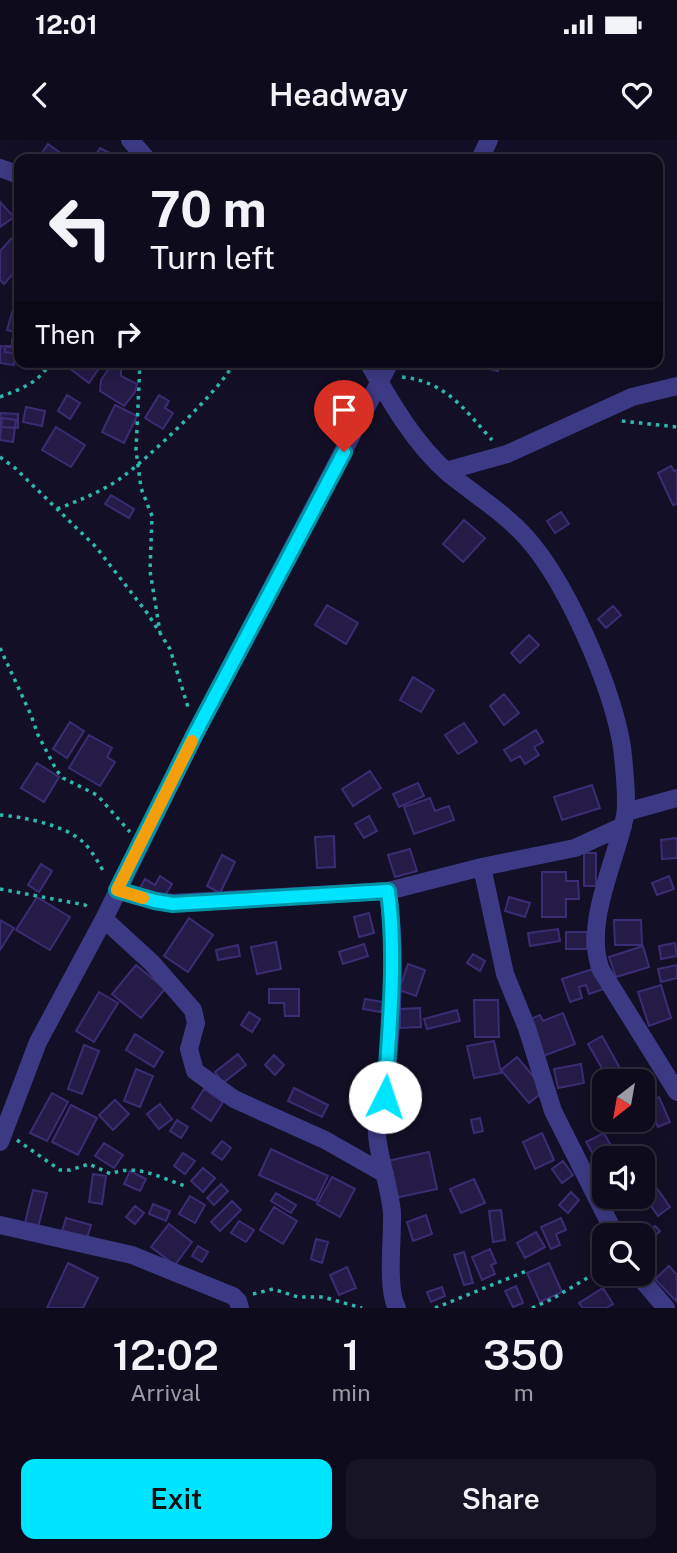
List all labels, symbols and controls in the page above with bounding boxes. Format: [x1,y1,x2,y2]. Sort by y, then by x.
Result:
text: 12:01 [35,9,98,40]
icon: back [21,76,59,114]
text: Headway [269,76,408,113]
icon: heart [618,76,656,114]
text: 70 m [150,180,267,238]
icon: left [35,182,126,273]
text: Turn left [150,239,275,276]
icon: right [109,315,147,353]
text: Then [35,319,95,350]
pin [314,380,374,452]
icon: arrive [325,391,363,429]
position arrow [348,1060,422,1134]
north arrow [592,1069,654,1132]
map controls [592,1069,655,1286]
button: sound [592,1146,655,1209]
button: search [592,1223,655,1286]
text: 12:02 [113,1330,219,1379]
text: 1 [342,1330,360,1379]
text: 350 [483,1330,564,1379]
text: Arrival [130,1379,201,1406]
text: min [331,1379,370,1406]
text: m [514,1379,534,1406]
button: Exit [21,1459,332,1539]
button: Share [346,1459,656,1539]

